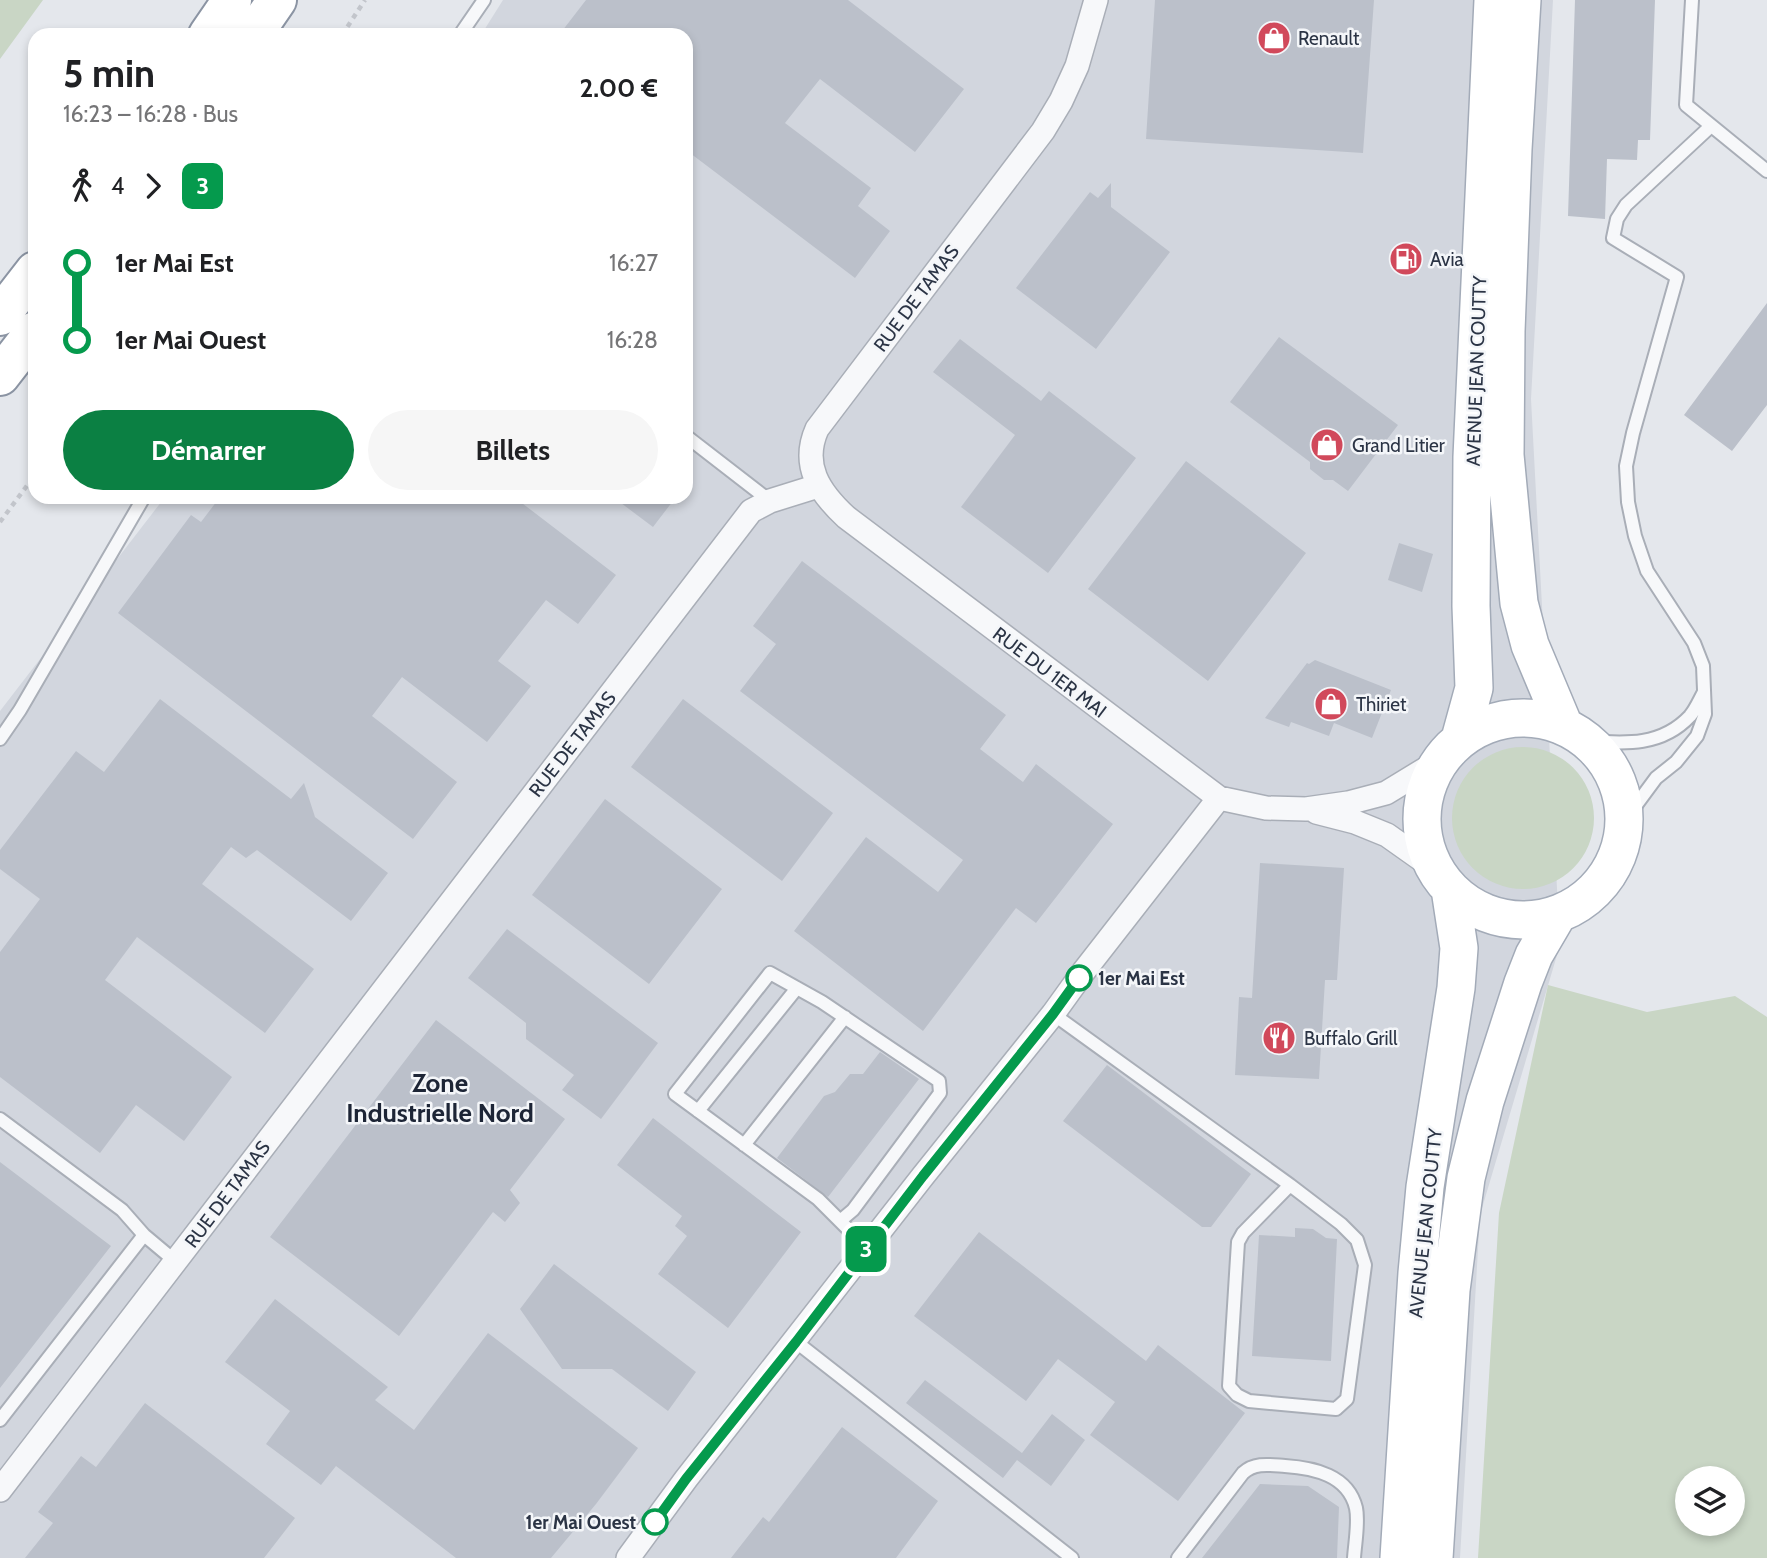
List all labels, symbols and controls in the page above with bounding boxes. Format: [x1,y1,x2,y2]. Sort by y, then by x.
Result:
shop icon: Renault [1255,19,1293,57]
place label: Renault [1298,27,1360,50]
text: 5 min [63,50,155,97]
text: 2.00 € [579,72,658,104]
text: 16:23 – 16:28 · Bus [63,100,238,128]
icon: walk [63,167,101,205]
icon: forward [134,167,172,205]
text: 3 [196,171,209,200]
text: 4 [111,172,124,200]
street label: RUE DE TAMAS [869,240,964,356]
fuel station icon: Avia [1387,240,1425,278]
text: 1er Mai Est [115,247,234,279]
place label: Avia [1430,248,1464,271]
text: 16:27 [609,249,658,277]
street label: AVENUE JEAN COUTTY [1462,275,1491,467]
text: 1er Mai Ouest [115,324,266,356]
text: 16:28 [607,326,658,354]
button: Démarrer [63,410,354,490]
button: Billets [368,410,658,490]
shop icon: Grand Litier [1308,426,1346,464]
place label: Grand Litier [1352,434,1445,457]
street label: RUE DU 1ER MAI [988,622,1111,723]
shop icon: Thiriet [1312,685,1350,723]
street label: RUE DE TAMAS [524,687,621,802]
place label: Thiriet [1356,693,1407,716]
marker: 1er Mai Est [1066,965,1092,991]
place label: 1er Mai Est [1098,967,1185,990]
restaurant icon: Buffalo Grill [1260,1019,1298,1057]
place label: Buffalo Grill [1304,1027,1398,1050]
district label: Zone Industrielle Nord [346,1067,534,1129]
street label: AVENUE JEAN COUTTY [1404,1127,1447,1319]
street label: RUE DE TAMAS [180,1136,275,1252]
line badge: 3 [843,1226,889,1272]
text: 3 [860,1234,872,1263]
map controls [1675,1466,1745,1536]
button: layers [1675,1466,1745,1536]
marker: 1er Mai Ouest [642,1509,668,1535]
place label: 1er Mai Ouest [525,1511,636,1534]

